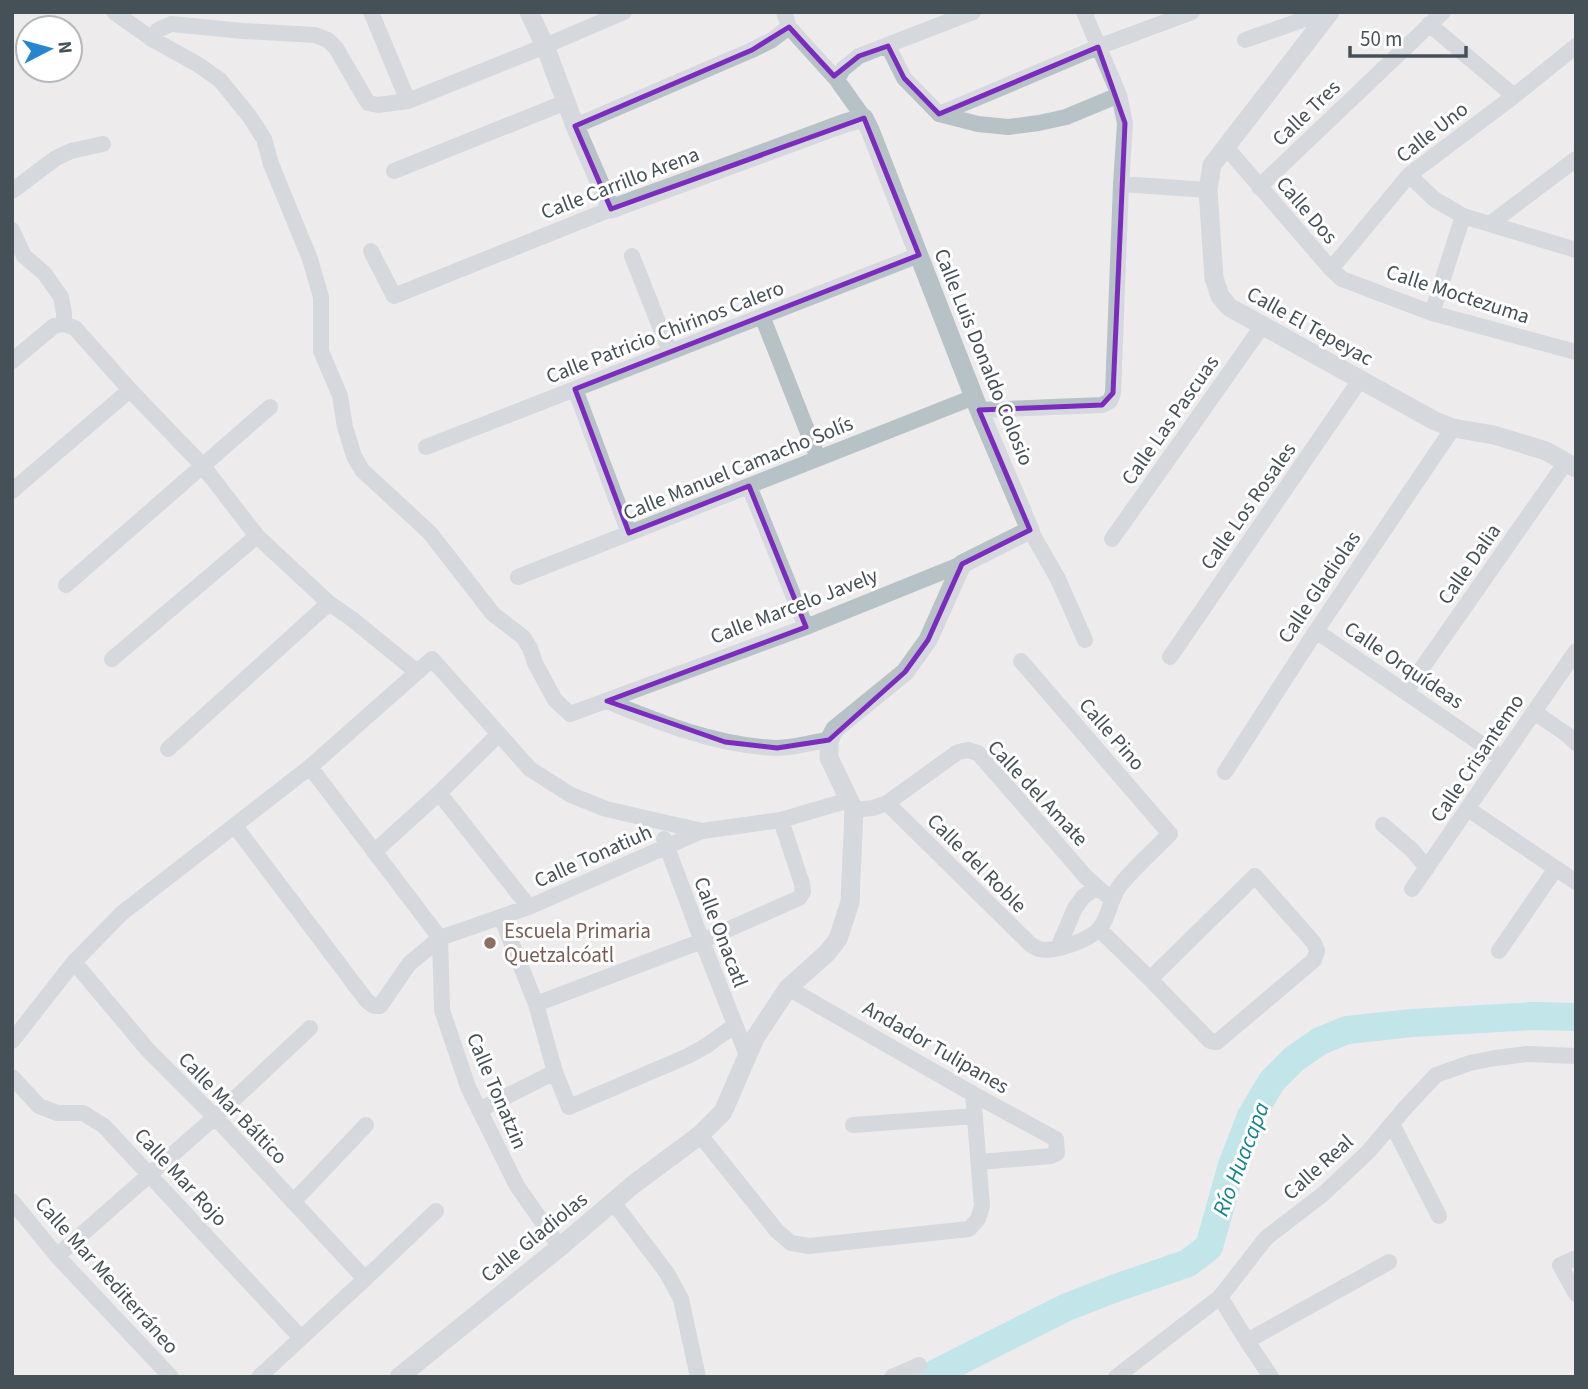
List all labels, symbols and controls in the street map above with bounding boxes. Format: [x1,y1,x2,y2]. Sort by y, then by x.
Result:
north arrow [14,14,84,84]
scale bar [1350,14,1466,58]
text: 50 m [1360,24,1402,54]
text: N [50,40,79,55]
street label: Calle Tres [1265,73,1347,153]
street label: Calle Uno [1390,94,1474,170]
street label: Calle Carrillo Arena [536,139,704,227]
street label: Calle Dos [1269,170,1345,251]
street label: Calle Luis Donaldo Colosio [927,244,1041,470]
street label: Calle Moctezuma [1382,257,1534,331]
street label: Calle Patricio Chirinos Calero [542,273,788,391]
street label: Calle El Tepeyac [1241,279,1379,373]
street label: Calle Las Pascuas [1114,349,1226,491]
street label: Calle Manuel Camacho Solís [618,408,858,528]
street label: Calle Los Rosales [1193,436,1303,576]
street label: Calle Dalia [1430,518,1508,610]
street label: Calle Gladiolas [1270,525,1368,649]
street label: Calle Marcelo Javely [706,560,882,652]
street label: Calle Orquídeas [1338,614,1470,716]
street label: Calle Crisantemo [1423,688,1531,828]
street label: Calle Pino [1072,691,1152,777]
street label: Calle del Amate [981,733,1095,853]
street label: Calle del Roble [920,806,1034,920]
street label: Calle Tonatiuh [529,817,657,895]
street label: Calle Onacatl [686,872,756,992]
place label: Escuela Primaria Quetzalcóatl [504,916,651,970]
marker: Escuela Primaria Quetzalcóatl [482,935,498,951]
street label: Andador Tulipanes [857,993,1015,1101]
street label: Calle Tonatzin [459,1028,535,1154]
street label: Calle Mar Báltico [171,1045,295,1171]
water label: Río Huacapa [1204,1097,1278,1221]
street label: Calle Mar Rojo [127,1121,235,1233]
street label: Calle Real [1276,1127,1360,1207]
street label: Calle Gladiolas [474,1184,594,1289]
street label: Calle Mar Mediterráneo [28,1190,186,1360]

